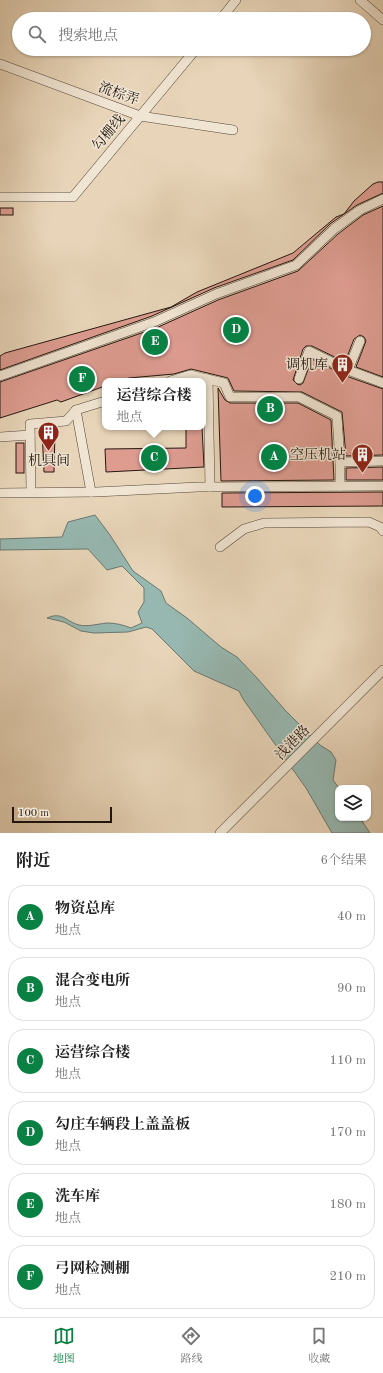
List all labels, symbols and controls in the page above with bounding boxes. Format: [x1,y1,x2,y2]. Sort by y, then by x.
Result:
search box [12,12,371,56]
icon: search [26,23,48,45]
text: 搜索地点 [58,29,118,44]
street label: 流棕弄 [97,79,141,108]
street label: 勾栅线 [89,111,128,153]
pin: D [223,315,249,345]
pin: E [142,327,168,357]
building icon: 调机库 [330,351,356,384]
place label: 调机库 [286,357,328,372]
pin: F [69,364,95,394]
popup [102,378,206,430]
text: 运营综合楼 [116,389,192,404]
pin: B [257,394,283,424]
text: 地点 [116,411,143,424]
building icon: 机具间 [36,419,62,452]
building icon: 空压机站 [349,441,375,474]
pin: A [261,442,287,472]
pin: C [141,443,167,473]
place label: 空压机站 [290,447,346,462]
place label: 机具间 [28,453,70,468]
your location [245,486,265,506]
street label: 浅港路 [272,722,313,763]
map controls [335,785,371,821]
button: layers [335,785,371,821]
scale bar [12,805,112,824]
text: 100 m [18,808,49,819]
text: 附近 [16,853,50,870]
text: 6个结果 [320,854,367,867]
text: 物资总库 [55,902,115,917]
text: A [25,910,35,923]
text: 40 m [337,910,366,923]
text: 地点 [55,924,81,937]
text: 混合变电所 [55,974,130,989]
text: B [25,982,35,995]
text: 90 m [337,982,366,995]
text: 地点 [55,996,81,1009]
text: 运营综合楼 [55,1046,130,1061]
text: C [26,1054,34,1067]
text: 110 m [329,1054,366,1067]
text: 地点 [55,1068,81,1081]
text: 勾庄车辆段上盖盖板 [55,1118,190,1133]
text: D [25,1126,35,1139]
text: 170 m [329,1126,366,1139]
text: 地点 [55,1140,81,1153]
text: 洗车库 [55,1190,100,1205]
text: E [26,1198,34,1211]
text: 180 m [329,1198,366,1211]
text: 地点 [55,1212,81,1225]
text: 弓网检测棚 [55,1262,130,1277]
text: F [26,1270,34,1283]
text: 210 m [329,1270,366,1283]
text: 地点 [55,1284,81,1297]
tab: 地图 [53,1325,75,1367]
tab: 路线 [180,1325,202,1367]
tab: 收藏 [308,1325,330,1367]

